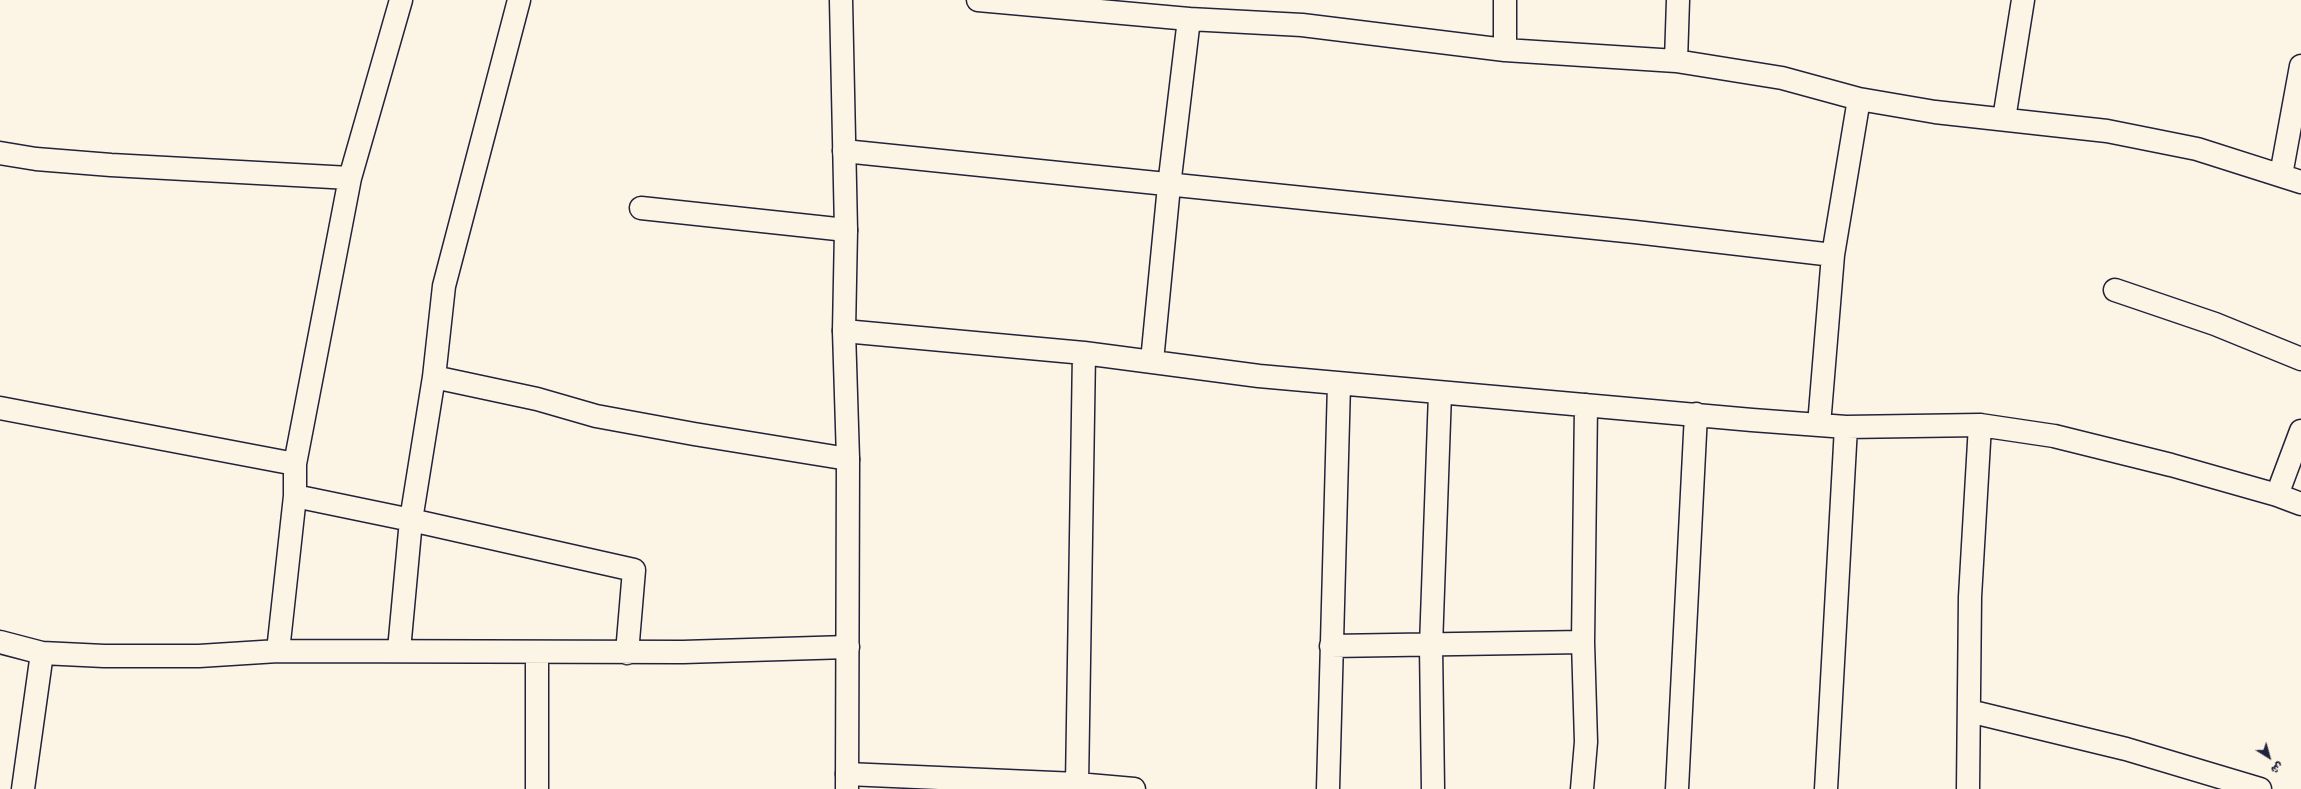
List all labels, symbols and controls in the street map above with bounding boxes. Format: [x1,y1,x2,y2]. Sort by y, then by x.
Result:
north arrow [2249,737,2289,777]
text: ش [2267,757,2286,777]

